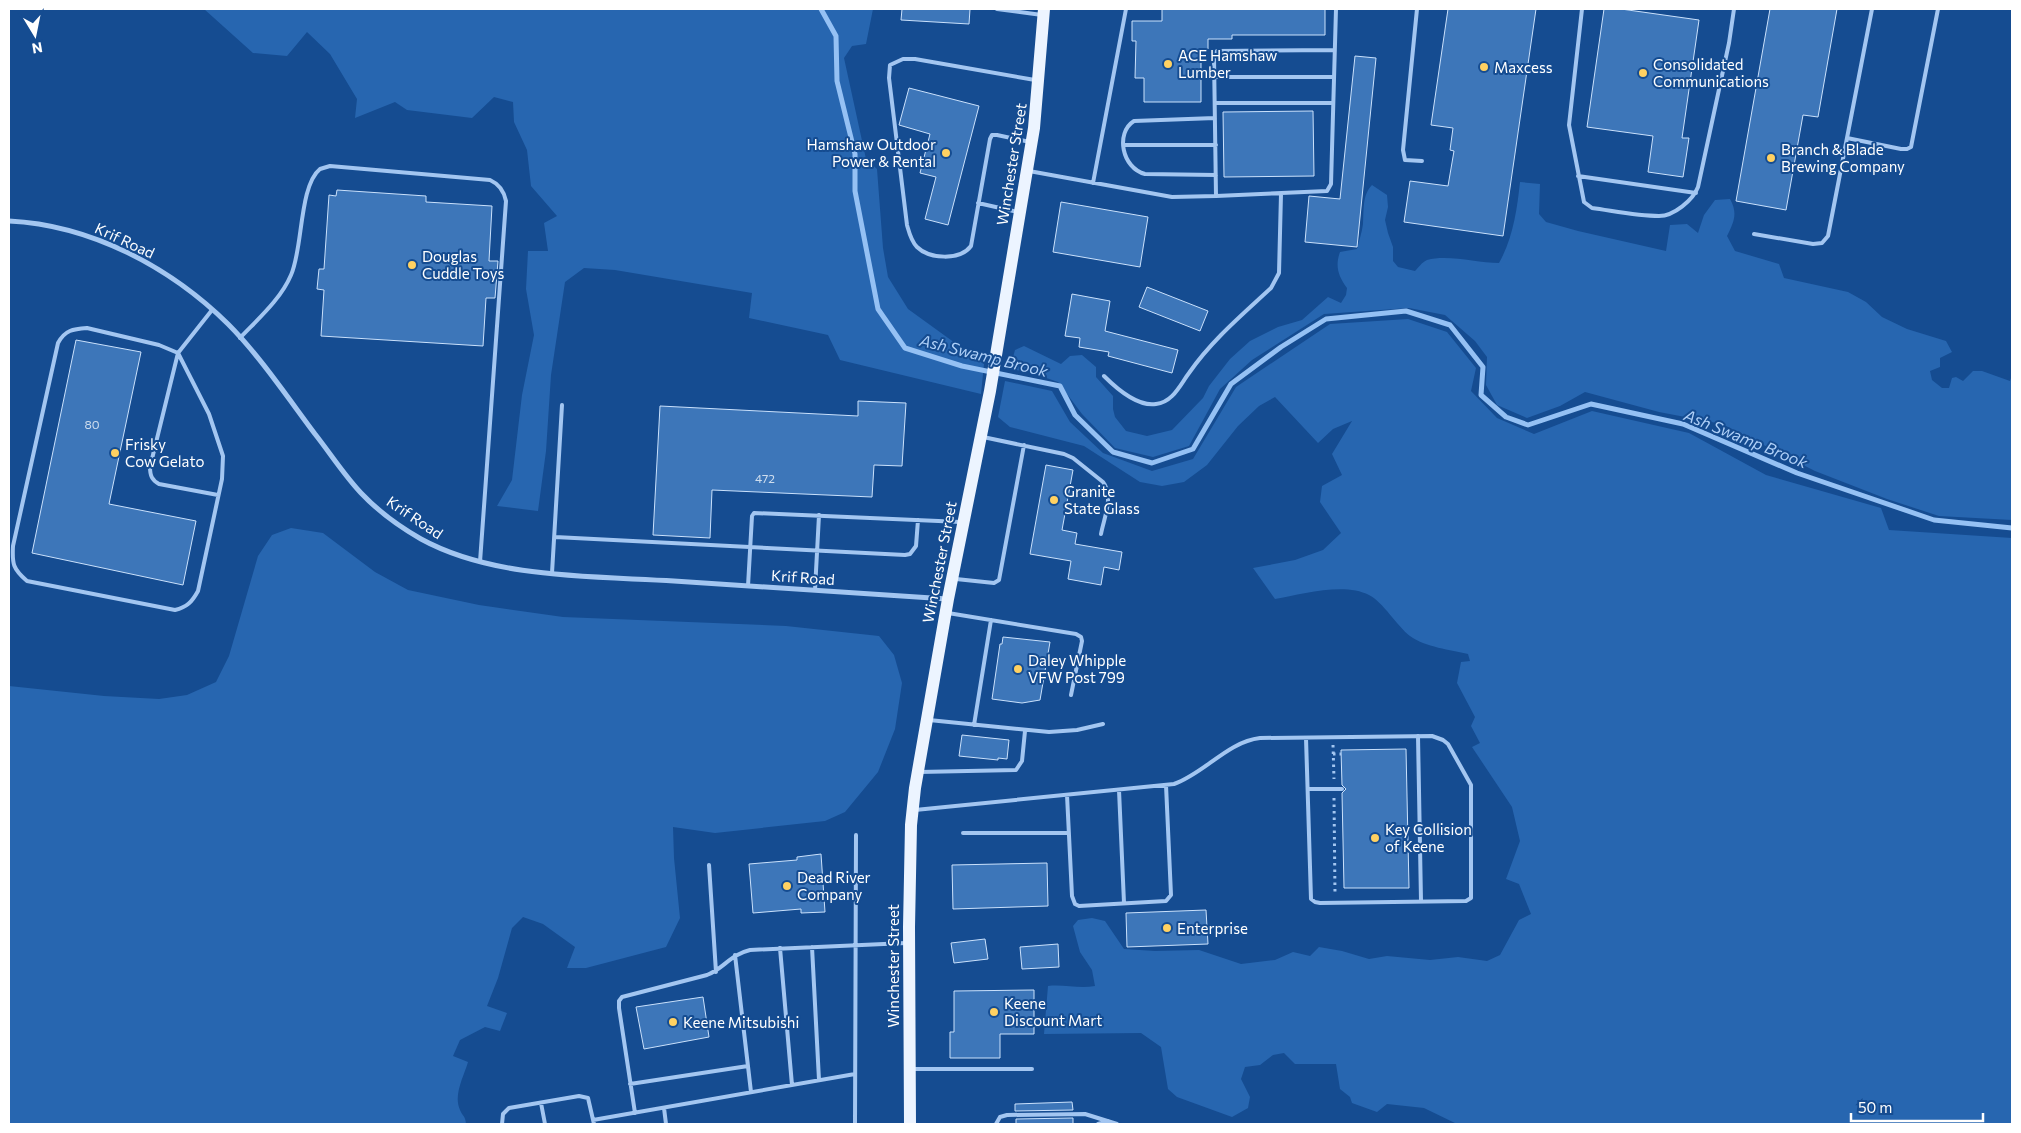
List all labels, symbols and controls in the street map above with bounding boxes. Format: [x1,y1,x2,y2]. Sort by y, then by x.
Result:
north arrow [10,10,60,60]
text: N [31,39,44,58]
place label: ACE Hamshaw Lumber [1178,46,1277,81]
place label: Consolidated Communications [1653,55,1769,90]
marker: ACE Hamshaw Lumber [1162,58,1174,70]
place label: Maxcess [1494,58,1553,76]
marker: Maxcess [1478,61,1490,73]
marker: Consolidated Communications [1637,67,1649,79]
street label: Winchester Street [992,102,1030,226]
place label: Hamshaw Outdoor Power & Rental [807,135,936,170]
place label: Branch & Blade Brewing Company [1781,140,1905,175]
marker: Hamshaw Outdoor Power & Rental [940,147,952,159]
marker: Branch & Blade Brewing Company [1765,152,1777,164]
street label: Krif Road [92,218,158,262]
place label: Douglas Cuddle Toys [422,247,504,282]
marker: Douglas Cuddle Toys [406,259,418,271]
water label: Ash Swamp Brook [917,330,1050,380]
water label: Ash Swamp Brook [1681,404,1811,472]
house number: 80 [84,417,100,431]
place label: Frisky Cow Gelato [125,435,204,470]
marker: Frisky Cow Gelato [109,447,121,459]
house number: 472 [755,471,775,485]
place label: Granite State Glass [1064,482,1140,517]
street label: Krif Road [384,492,446,542]
marker: Granite State Glass [1048,494,1060,506]
street label: Winchester Street [918,500,960,624]
street label: Krif Road [771,566,835,588]
place label: Daley Whipple VFW Post 799 [1028,651,1126,686]
marker: Daley Whipple VFW Post 799 [1012,663,1024,675]
place label: Key Collision of Keene [1385,820,1472,855]
marker: Key Collision of Keene [1369,832,1381,844]
place label: Dead River Company [797,868,871,903]
marker: Dead River Company [781,880,793,892]
street label: Winchester Street [884,904,902,1028]
place label: Enterprise [1177,919,1248,937]
marker: Enterprise [1161,922,1173,934]
place label: Keene Discount Mart [1004,994,1102,1029]
marker: Keene Discount Mart [988,1006,1000,1018]
place label: Keene Mitsubishi [683,1013,799,1031]
marker: Keene Mitsubishi [667,1016,679,1028]
scale bar [1851,1090,1984,1122]
text: 50 m [1858,1098,1892,1116]

